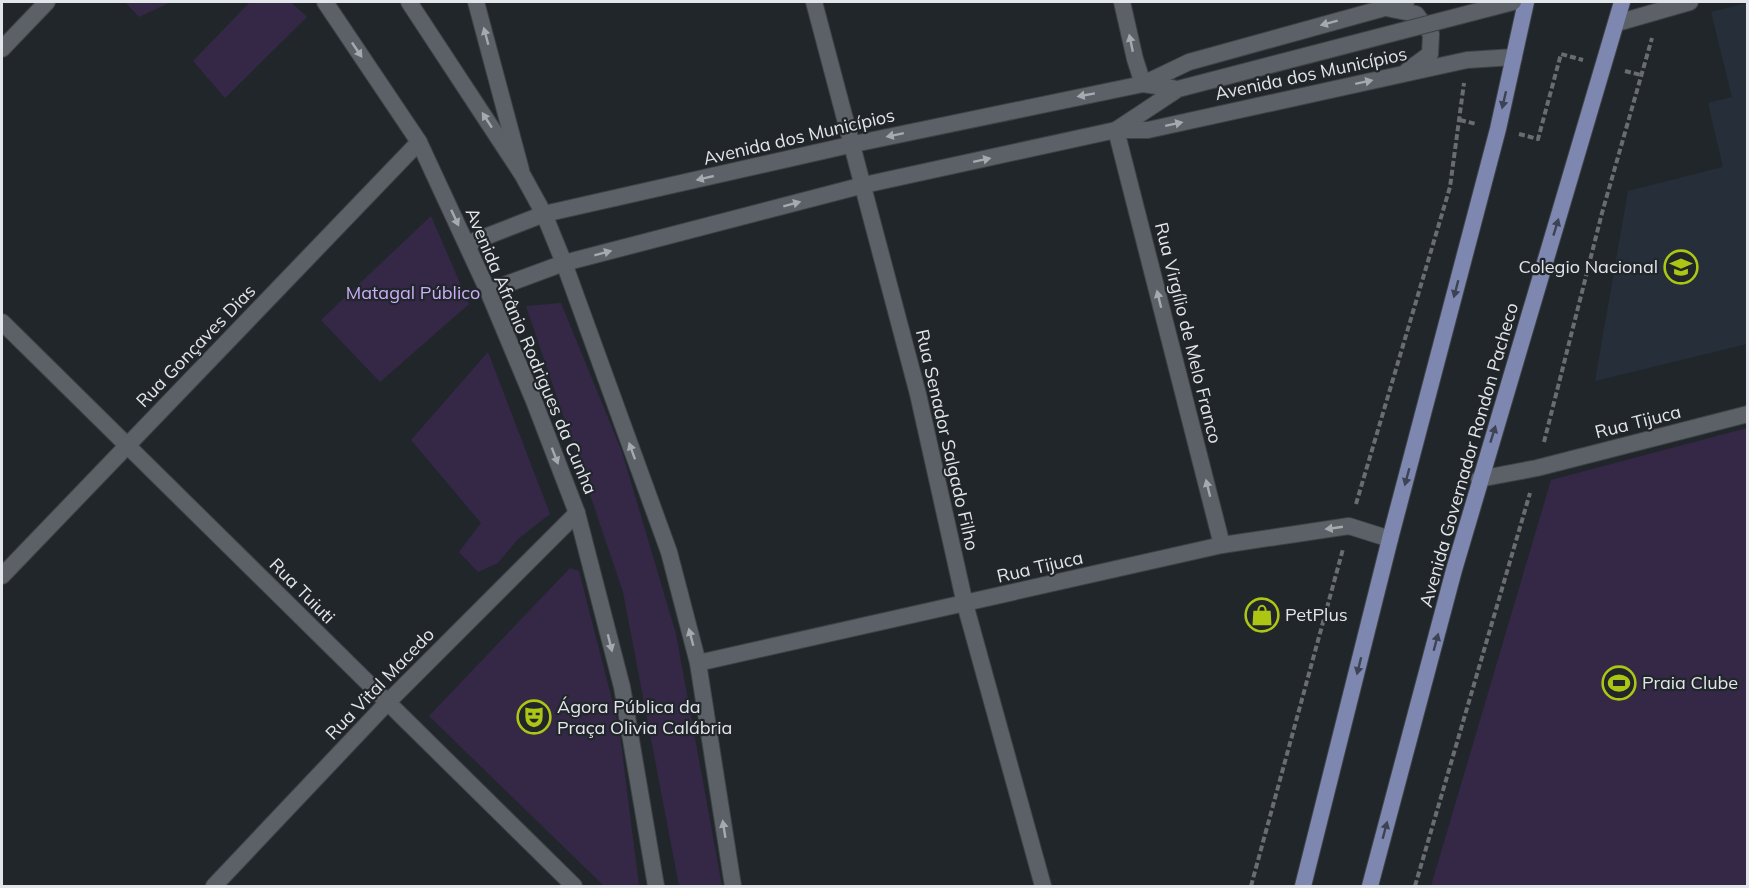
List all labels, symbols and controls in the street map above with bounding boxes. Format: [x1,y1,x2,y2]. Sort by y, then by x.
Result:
one-way arrow [1320,19,1338,28]
one-way arrow [480,27,490,45]
one-way arrow [1126,34,1135,53]
one-way arrow [352,42,363,58]
street label: Avenida dos Municípios [1213,42,1409,105]
one-way arrow [1355,77,1373,87]
one-way arrow [1499,90,1509,109]
one-way arrow [1076,91,1095,100]
street label: Avenida dos Municípios [701,103,897,170]
one-way arrow [482,112,493,128]
one-way arrow [1165,119,1184,128]
one-way arrow [885,131,904,140]
one-way arrow [972,154,991,164]
one-way arrow [696,173,714,183]
one-way arrow [783,199,801,208]
street label: Avenida Afrânio Rodrigues da Cunha [461,204,602,497]
one-way arrow [450,210,459,227]
one-way arrow [1552,218,1561,236]
street label: Rua Virgílio de Melo Franco [1150,220,1227,446]
one-way arrow [594,247,612,257]
school or university icon: Colegio Nacional [1663,249,1699,285]
place label: Colegio Nacional [1519,255,1658,278]
street label: Rua Gonçaves Dias [131,279,260,412]
one-way arrow [1451,280,1460,298]
park label: Matagal Público [346,281,480,304]
one-way arrow [1154,290,1164,308]
street label: Avenida Governador Rondon Pacheco [1414,300,1523,610]
street label: Rua Senador Salgado Filho [911,327,984,553]
street label: Rua Tijuca [1592,400,1683,443]
one-way arrow [1489,425,1498,443]
one-way arrow [627,442,637,460]
one-way arrow [551,447,561,465]
one-way arrow [1401,468,1411,486]
one-way arrow [1202,479,1212,497]
one-way arrow [1324,524,1343,533]
street label: Rua Tijuca [995,545,1085,588]
street label: Rua Tuiuti [265,553,340,628]
shop icon: PetPlus [1244,597,1280,633]
place label: PetPlus [1285,603,1348,626]
street label: Rua Vital Macedo [320,623,439,745]
one-way arrow [686,627,696,646]
one-way arrow [1431,633,1441,651]
one-way arrow [606,634,616,652]
one-way arrow [1353,657,1363,675]
sports icon: Praia Clube [1601,665,1637,701]
place label: Praia Clube [1642,671,1738,694]
place label: Ágora Pública da Praça Olivia Calábria [557,695,732,739]
theatre icon: Ágora Pública da Praça Olivia Calábria [516,699,552,735]
one-way arrow [719,819,728,838]
one-way arrow [1381,821,1390,839]

